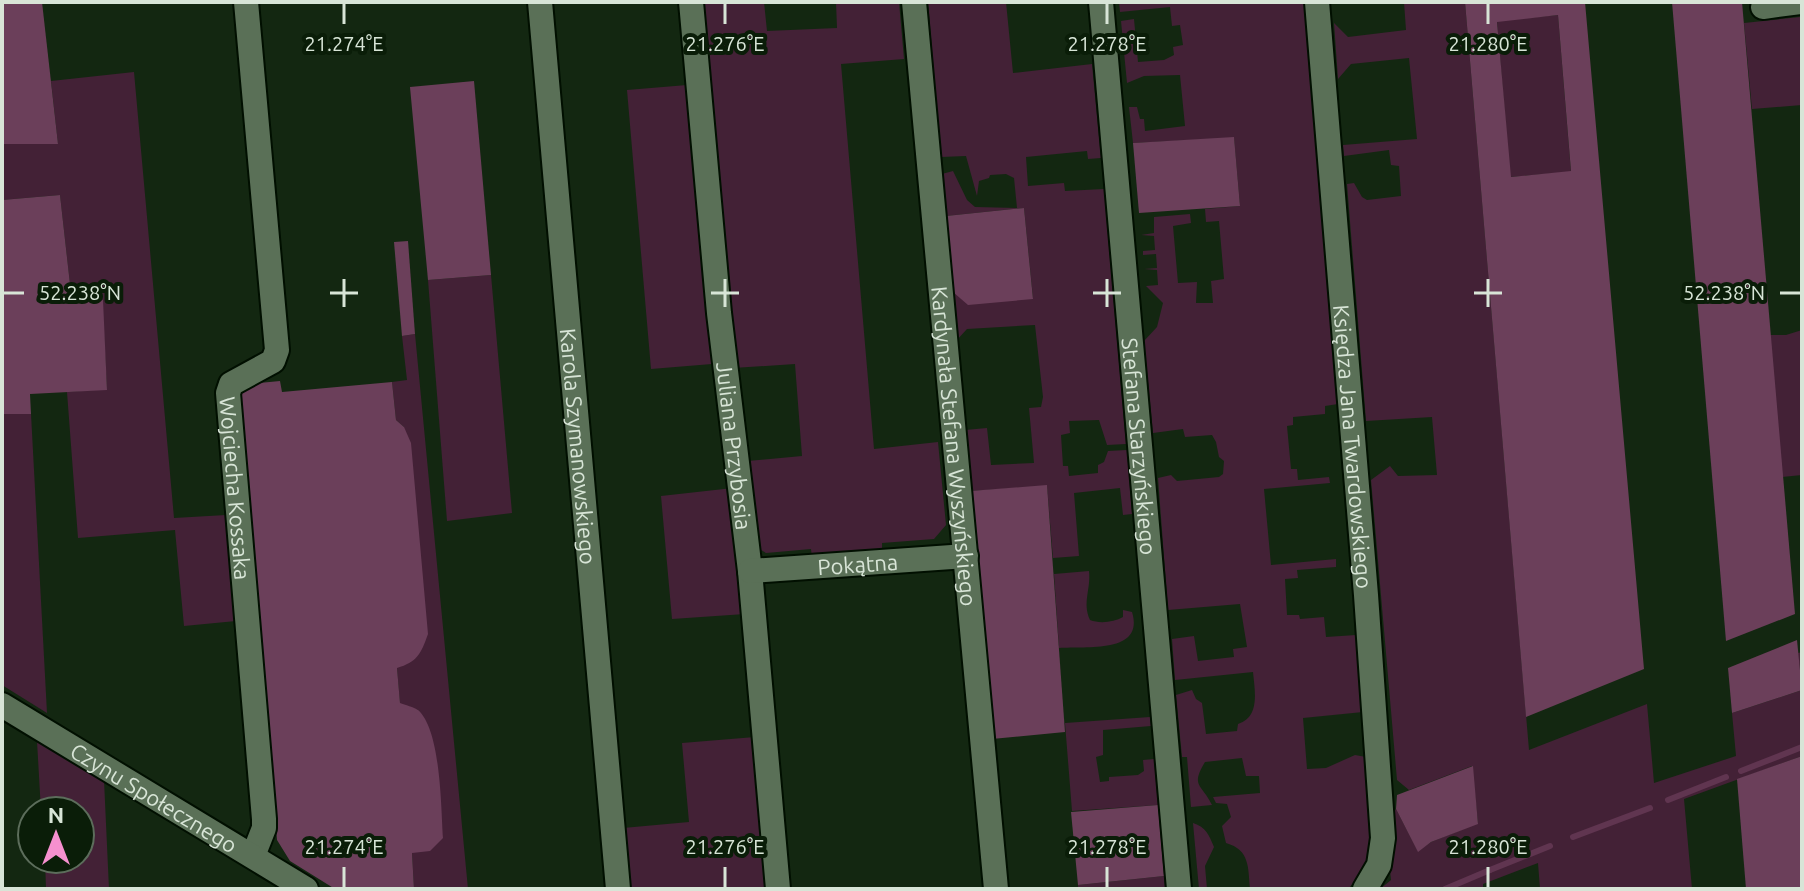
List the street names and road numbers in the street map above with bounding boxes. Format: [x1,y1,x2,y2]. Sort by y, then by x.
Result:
street label: Kardynała Stefana Wyszyńskiego [928,285,982,607]
street label: Księdza Jana Twardowskiego [1330,303,1378,590]
street label: Karola Szymanowskiego [556,327,602,565]
street label: Stefana Starzyńskiego [1118,337,1162,556]
street label: Juliana Przybosia [712,360,757,531]
street label: Wojciecha Kossaka [216,395,256,581]
street label: Pokątna [817,548,899,579]
street label: Czynu Społecznego [66,737,242,857]

